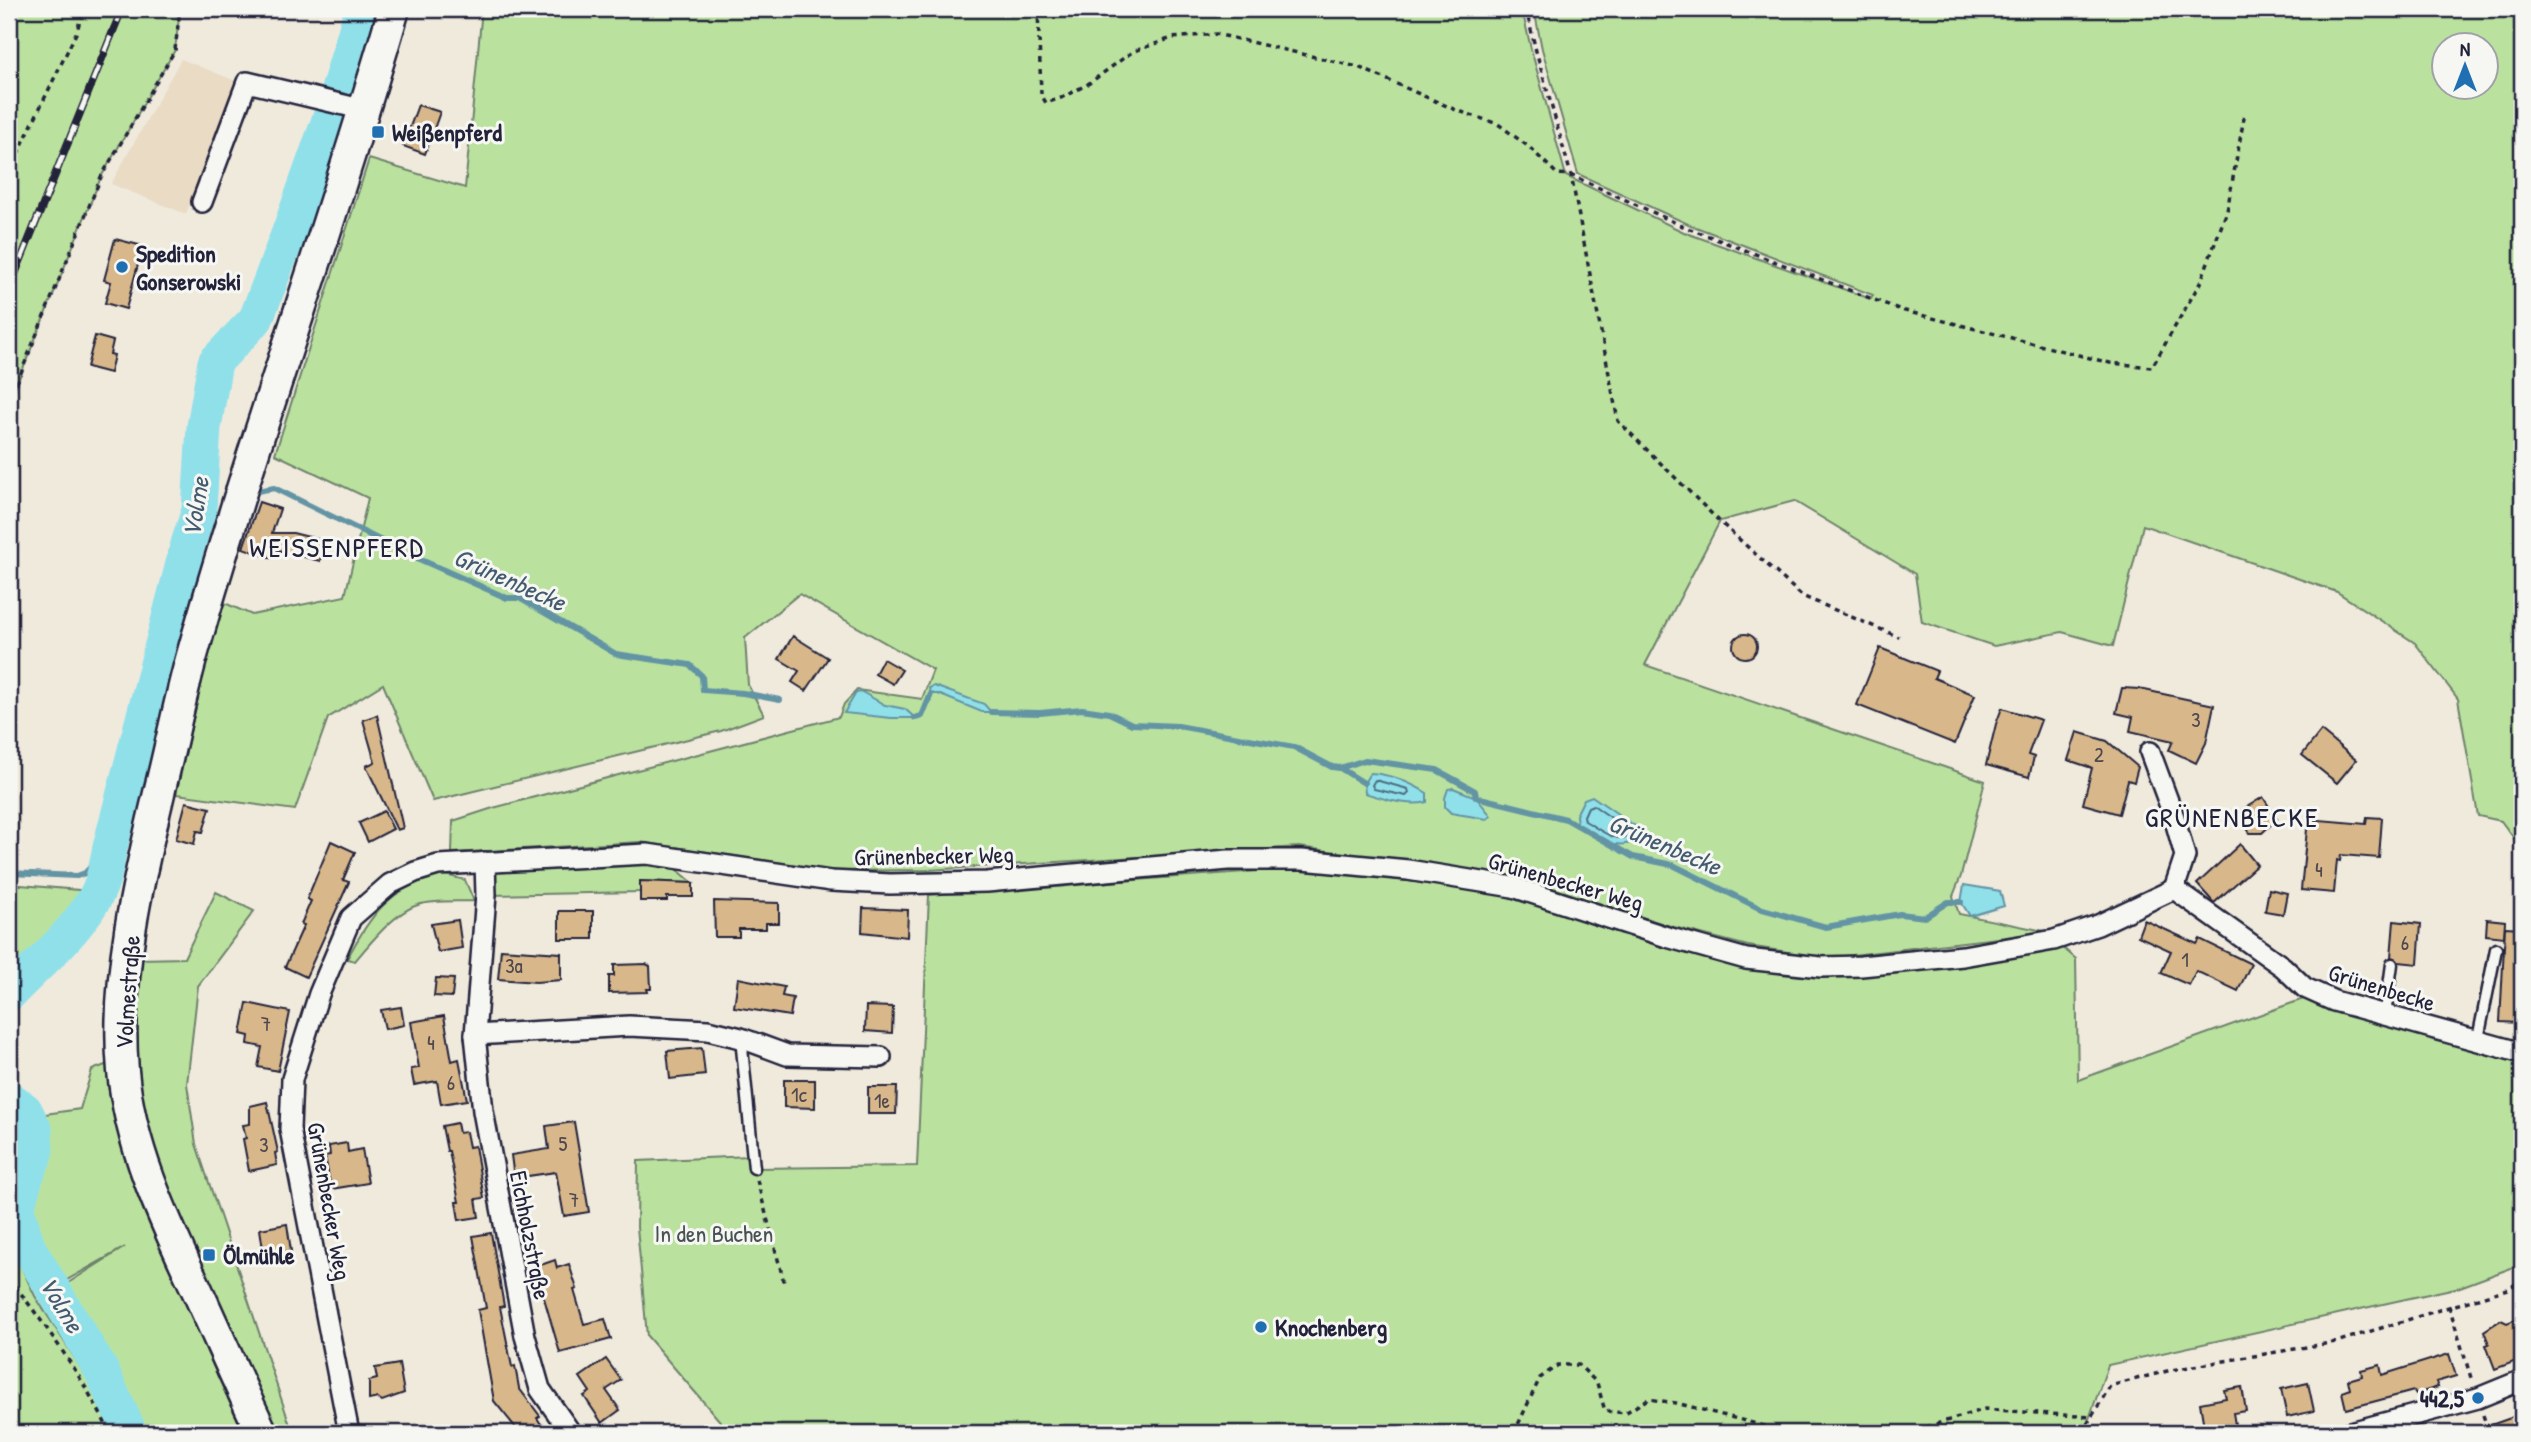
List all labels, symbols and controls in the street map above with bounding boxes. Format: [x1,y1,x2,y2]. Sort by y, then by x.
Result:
north arrow [2430,32,2500,102]
text: N [2460,36,2470,62]
place label: Weißenpferd [392,116,502,149]
marker: Weißenpferd [370,124,386,140]
place label: Spedition Gonserowski [136,237,241,297]
marker: Spedition Gonserowski [114,259,130,275]
water label: Volme [173,473,217,539]
district label: WEISSENPFERD [249,528,425,566]
water label: Grünenbecke [449,539,573,620]
house number: 3 [2191,705,2201,734]
house number: 2 [2094,740,2104,769]
district label: GRÜNENBECKE [2145,798,2319,836]
water label: Grünenbecke [1603,805,1728,884]
street label: Grünenbecker Weg [854,838,1014,872]
street label: Grünenbecker Weg [1485,844,1647,918]
house number: 4 [2315,855,2323,884]
house number: 6 [2401,928,2409,957]
street label: Volmestraße [107,934,147,1050]
house number: 1 [2181,945,2189,974]
house number: 3a [505,951,523,980]
street label: Grünenbecke [2325,956,2440,1018]
house number: 7 [261,1009,271,1038]
house number: 4 [427,1028,435,1057]
house number: 6 [447,1068,455,1097]
house number: 1c [791,1080,808,1109]
house number: 1e [874,1086,890,1115]
street label: Grünenbecker Weg [300,1120,360,1282]
house number: 5 [559,1129,568,1158]
house number: 3 [259,1130,269,1159]
street label: Eichholzstraße [503,1168,559,1302]
house number: 7 [569,1185,579,1214]
park label: In den Buchen [655,1217,773,1249]
place label: Ölmühle [223,1239,295,1271]
marker: Ölmühle [201,1247,217,1263]
water label: Volme [32,1269,93,1340]
place label: Knochenberg [1275,1311,1388,1344]
marker: Knochenberg [1253,1319,1269,1335]
place label: 442,5 [2420,1382,2465,1414]
marker: 442,5 [2470,1390,2486,1406]

